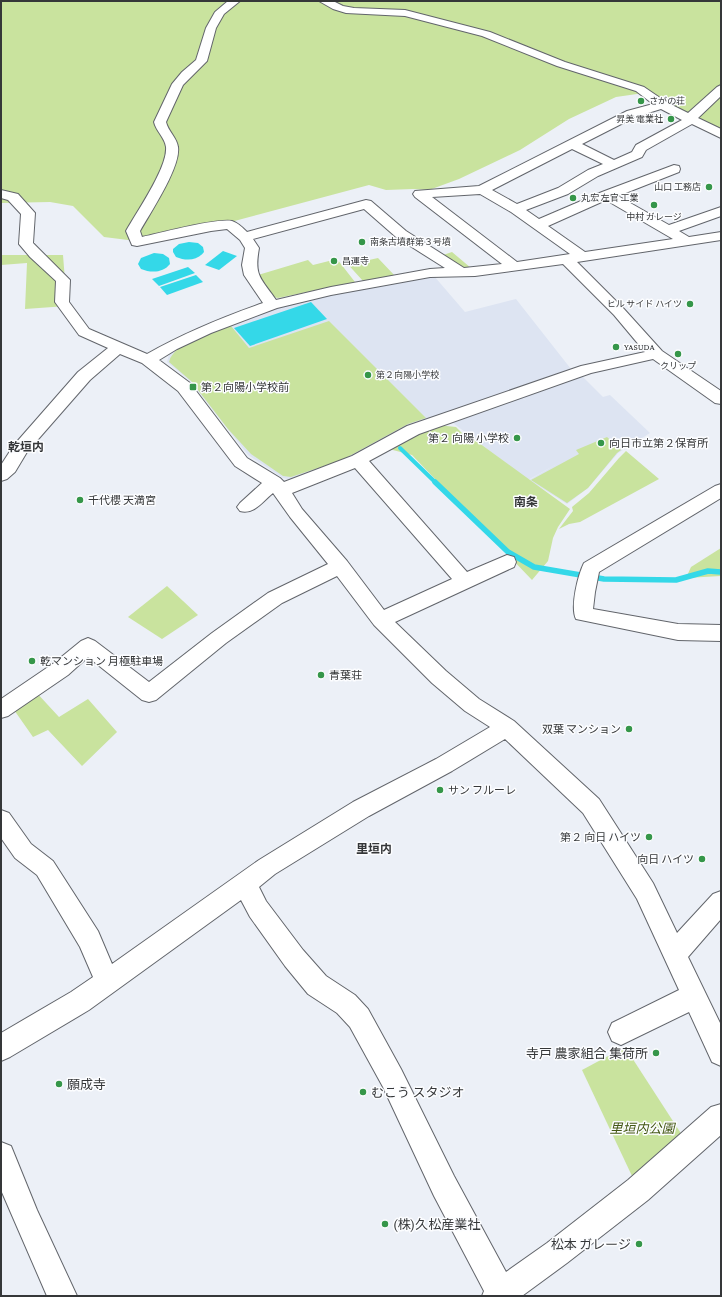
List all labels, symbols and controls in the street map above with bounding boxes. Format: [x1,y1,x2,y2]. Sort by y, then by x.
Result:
marker: さがの荘 [636,96,646,106]
place label: さがの荘 [649,96,685,106]
place label: 昇美 電業社 [616,114,663,124]
marker: 昇美 電業社 [666,114,676,124]
place label: 山口 工務店 [654,182,701,192]
marker: 山口 工務店 [704,182,714,192]
marker: 丸宏 左官 工業 [568,193,578,203]
place label: 丸宏 左官 工業 [581,193,638,203]
marker: 中村 ガレージ [649,200,659,210]
place label: 中村 ガレージ [626,211,682,222]
marker: 南条古墳群第３号墳 [357,237,367,247]
place label: 南条古墳群第３号墳 [370,237,451,247]
marker: 昌運寺 [329,256,339,266]
place label: 昌運寺 [342,256,369,266]
place label: ヒル サイド ハイツ [607,299,682,309]
marker: ヒル サイド ハイツ [685,299,695,309]
marker: YASUDA [611,342,621,352]
place label: YASUDA [624,342,655,352]
marker: クリップ [673,349,683,359]
place label: クリップ [660,361,696,371]
marker: 第２向陽小学校 [363,370,373,380]
place label: 第２向陽小学校 [376,370,439,380]
place label: 第２向陽小学校前 [201,381,289,393]
marker: 第２向陽小学校前 [188,382,198,392]
place label: 第２ 向陽 小学校 [428,432,509,444]
marker: 第２ 向陽 小学校 [512,433,522,443]
place label: 向日市立第２保育所 [609,437,709,449]
marker: 向日市立第２保育所 [596,438,606,448]
district label: 乾垣内 [8,440,44,454]
place label: 千代櫻 天満宮 [88,494,156,506]
marker: 千代櫻 天満宮 [75,495,85,505]
district label: 南条 [514,495,538,509]
place label: 乾マンション 月極駐車場 [40,655,163,667]
marker: 乾マンション 月極駐車場 [27,656,37,666]
place label: 青葉荘 [329,669,362,681]
marker: 青葉荘 [316,670,326,680]
place label: 双葉 マンション [542,723,621,735]
marker: 双葉 マンション [624,724,634,734]
place label: サン フルーレ [448,784,516,796]
marker: サン フルーレ [435,785,445,795]
place label: 第２ 向日 ハイツ [560,831,641,843]
marker: 第２ 向日 ハイツ [644,832,654,842]
district label: 里垣内 [356,842,392,856]
place label: 向日 ハイツ [637,853,694,865]
marker: 向日 ハイツ [697,854,707,864]
place label: 寺戸 農家組合 集荷所 [526,1046,648,1061]
marker: 寺戸 農家組合 集荷所 [651,1048,661,1058]
place label: 願成寺 [67,1077,106,1092]
marker: 願成寺 [54,1079,64,1089]
place label: むこう スタジオ [371,1085,464,1100]
marker: むこう スタジオ [358,1087,368,1097]
park label: 里垣内公園 [609,1121,676,1136]
place label: (株)久松産業社 [393,1217,480,1233]
marker: (株)久松産業社 [380,1219,390,1229]
place label: 松本 ガレージ [551,1237,631,1252]
marker: 松本 ガレージ [634,1239,644,1249]

